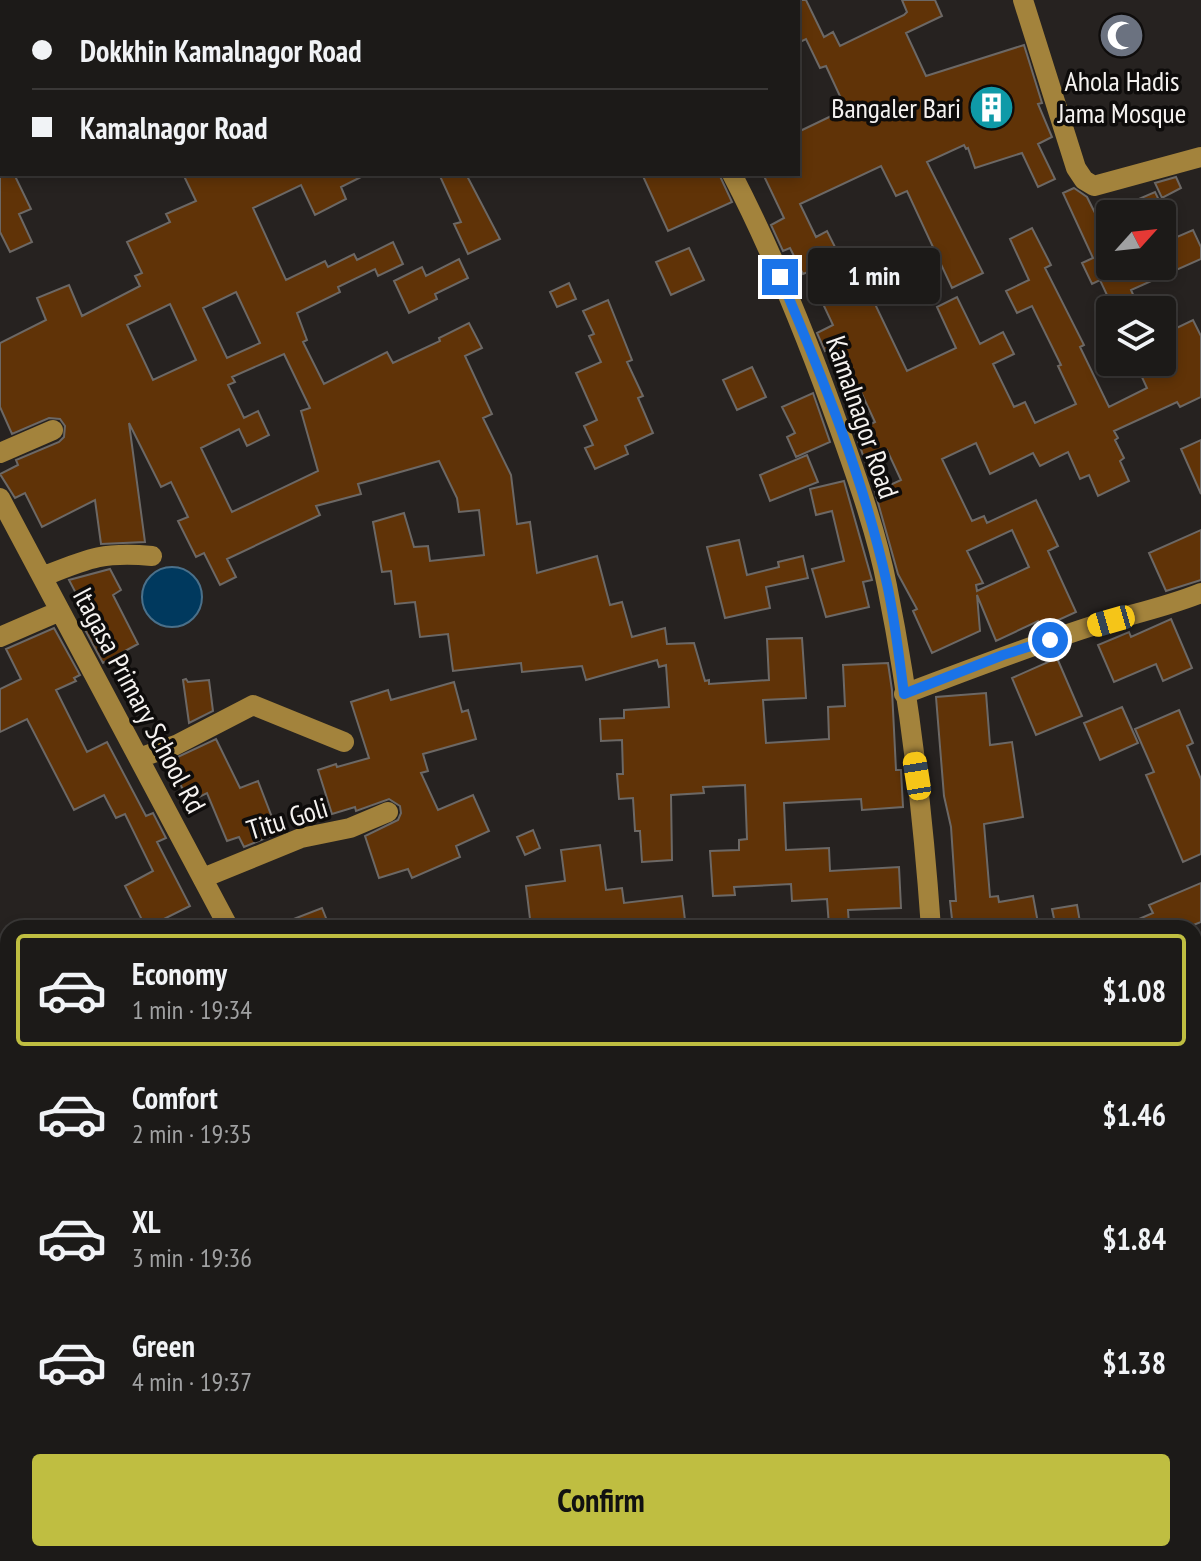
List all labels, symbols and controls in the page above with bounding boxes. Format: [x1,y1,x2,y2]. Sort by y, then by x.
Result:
mosque icon: Ahola Hadis Jama Mosque [1098,11,1146,59]
text: Dokkhin Kamalnagor Road [80,31,362,70]
place label: Ahola Hadis Jama Mosque [1057,62,1186,131]
building icon: Bangaler Bari [968,83,1016,131]
place label: Bangaler Bari [831,89,961,126]
text: Kamalnagor Road [80,108,268,147]
north arrow [1096,200,1176,280]
map controls [1096,200,1176,376]
callout: 1 min [808,249,940,305]
route end [762,259,798,295]
text: 1 min [848,259,900,292]
button: layers [1096,296,1176,376]
street label: Kamalnagor Road [818,331,908,503]
street label: Itagasa Primary School Rd [65,581,215,819]
car [1085,603,1137,639]
route start [1032,622,1068,658]
car [901,750,933,802]
street label: Titu Goli [242,788,332,848]
icon: car [36,954,108,1026]
text: Economy [132,954,227,993]
text: $1.08 [1102,971,1166,1010]
text: 1 min · 19:34 [132,993,252,1026]
icon: car [36,1078,108,1150]
text: Comfort [132,1078,218,1117]
text: $1.46 [1102,1095,1166,1134]
text: 2 min · 19:35 [132,1117,252,1150]
icon: car [36,1202,108,1274]
text: XL [132,1202,161,1241]
text: $1.84 [1102,1219,1166,1258]
text: 3 min · 19:36 [132,1241,252,1274]
icon: car [36,1326,108,1398]
text: Green [132,1326,195,1365]
text: $1.38 [1102,1343,1166,1382]
text: 4 min · 19:37 [132,1365,252,1398]
button: Confirm [32,1454,1170,1546]

